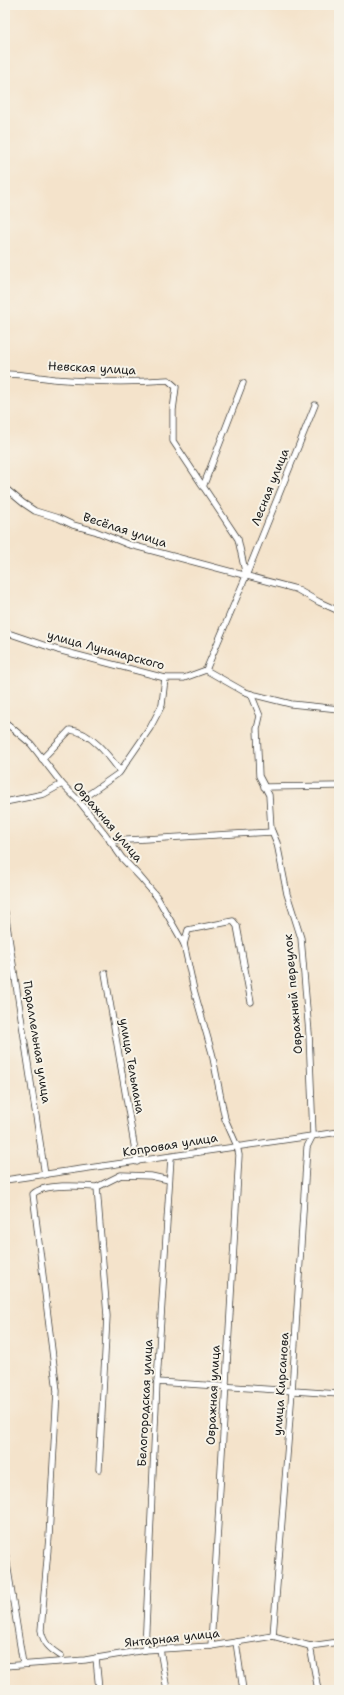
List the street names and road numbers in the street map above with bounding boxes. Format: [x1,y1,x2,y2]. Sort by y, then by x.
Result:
street label: Невская улица [48,358,137,378]
street label: Лесная улица [247,446,293,528]
street label: Весёлая улица [81,509,169,551]
street label: улица Луначарского [46,627,166,673]
street label: Овражная улица [70,779,147,866]
street label: Овражный переулок [280,933,306,1055]
street label: Параллельная улица [19,980,55,1105]
street label: улица Тельмана [116,1017,148,1116]
street label: Копровая улица [121,1130,219,1160]
street label: улица Кирсанова [269,1331,293,1436]
street label: Белогородская улица [134,1338,156,1467]
street label: Овражная улица [202,1344,224,1445]
street label: Янтарная улица [124,1625,221,1651]

